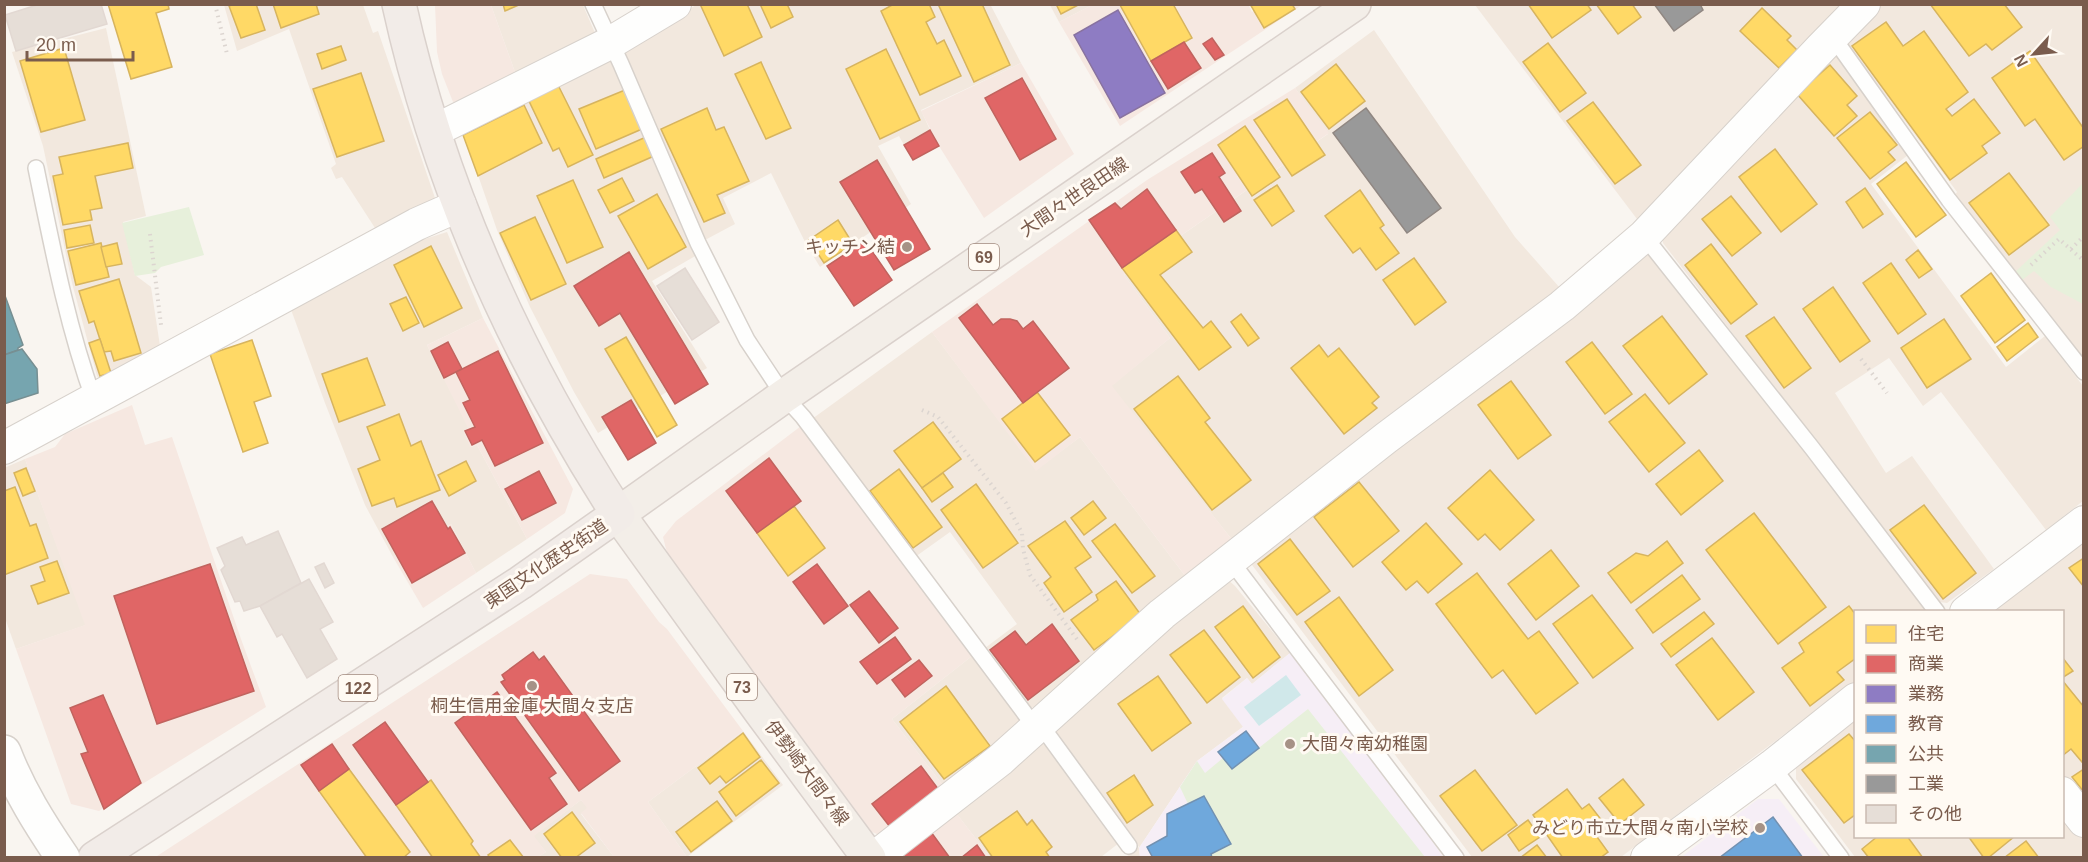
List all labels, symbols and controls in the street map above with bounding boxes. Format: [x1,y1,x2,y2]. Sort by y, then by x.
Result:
scale bar [27,24,134,62]
north arrow [2004,24,2064,84]
text: 20 m [36,35,76,55]
text: N [2011,52,2031,70]
street label: 大間々世良田線 [1016,153,1132,241]
place label: キッチン結 [805,237,895,257]
marker: キッチン結 [900,240,914,254]
road number: 69 [969,244,999,270]
street label: 東国文化歴史街道 [481,515,611,613]
legend [1854,610,2064,838]
text: 住宅 [1908,624,1944,644]
text: 商業 [1908,654,1944,674]
road number: 73 [727,674,757,700]
road number: 122 [338,675,378,701]
marker: 桐生信用金庫 大間々支店 [525,679,539,693]
text: 業務 [1908,684,1944,704]
place label: 桐生信用金庫 大間々支店 [431,696,634,716]
text: 教育 [1908,714,1944,734]
street label: 伊勢崎大間々線 [761,717,853,829]
place label: 大間々南幼稚園 [1302,734,1428,754]
marker: 大間々南幼稚園 [1283,737,1297,751]
text: 公共 [1908,744,1944,764]
text: 工業 [1908,774,1944,794]
text: その他 [1908,804,1962,824]
place label: みどり市立大間々南小学校 [1532,818,1748,838]
marker: みどり市立大間々南小学校 [1753,821,1767,835]

